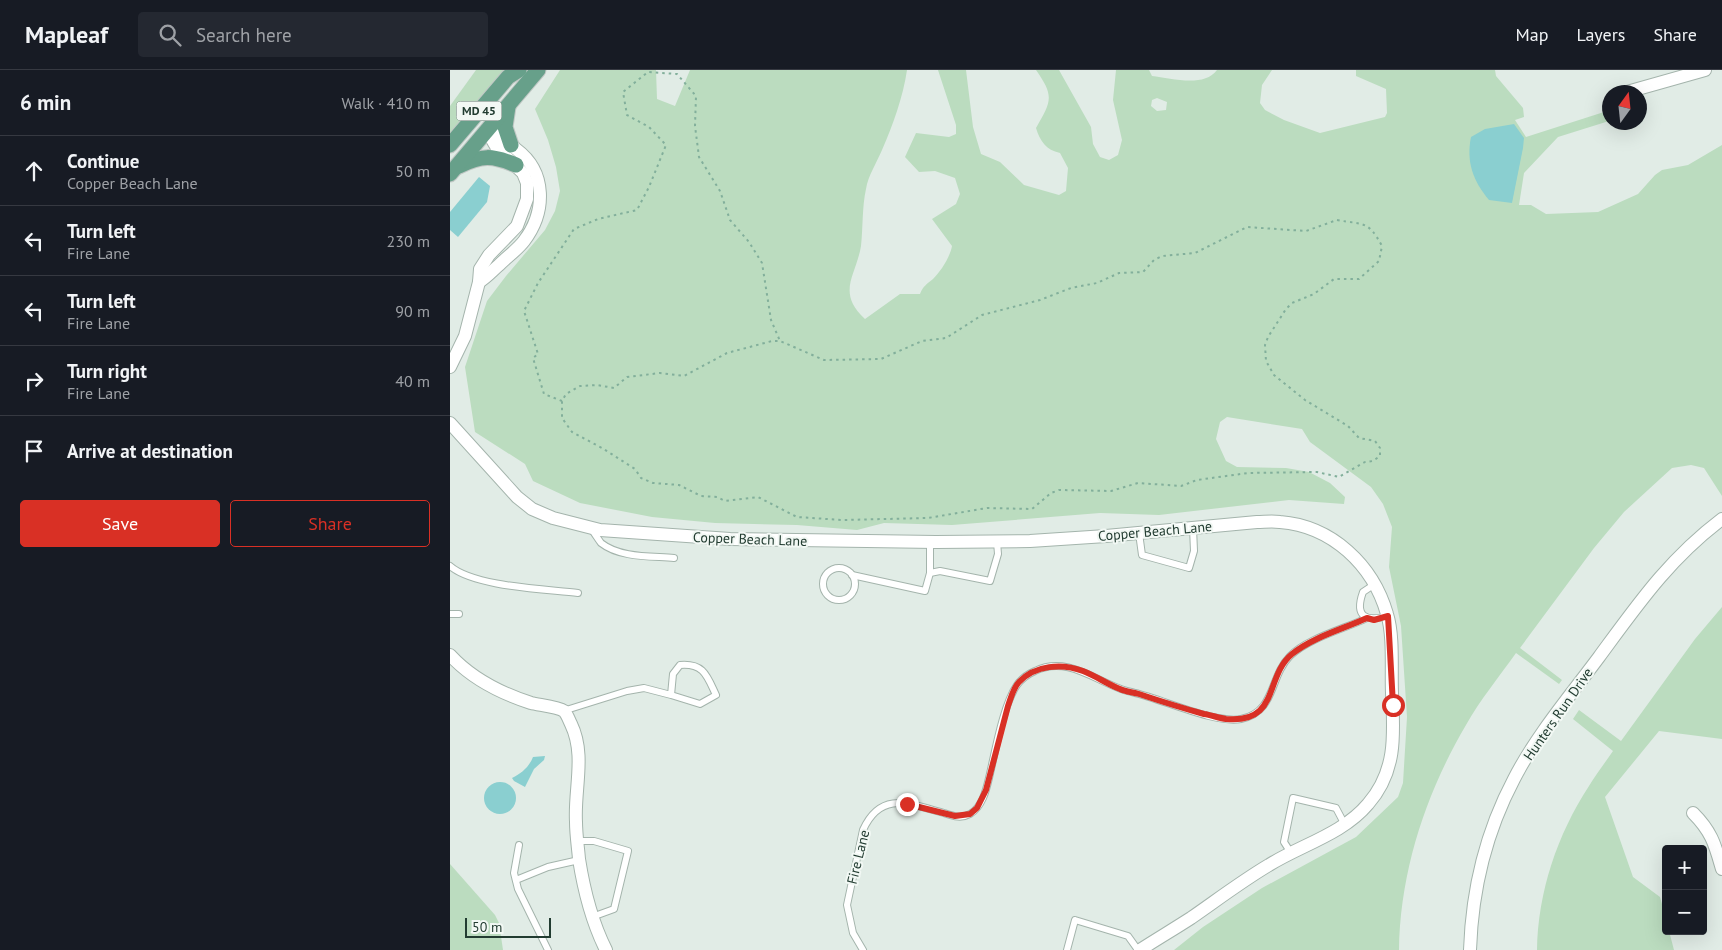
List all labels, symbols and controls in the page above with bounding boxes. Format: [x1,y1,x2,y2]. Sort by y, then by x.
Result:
search box [138,12,488,57]
text: Mapleaf [25,19,108,50]
icon: search [156,21,184,49]
text: Search here [196,23,292,47]
text: Map [1516,23,1548,46]
text: Layers [1576,23,1625,46]
text: Share [1653,23,1697,46]
north arrow [1602,85,1647,130]
text: 6 min [20,89,71,116]
text: Walk · 410 m [341,93,430,113]
road number: MD 45 [456,101,502,120]
text: Continue [67,149,139,173]
icon: ahead [20,157,48,185]
text: 50 m [395,161,430,181]
text: Copper Beach Lane [67,173,198,193]
text: Turn left [67,219,136,243]
icon: left [20,227,48,255]
text: 230 m [387,231,430,251]
text: Fire Lane [67,243,130,263]
text: Turn left [67,289,136,313]
icon: left [20,297,48,325]
text: 90 m [395,301,430,321]
text: Fire Lane [67,313,130,333]
text: Turn right [67,359,147,383]
icon: right [20,367,48,395]
text: 40 m [395,371,430,391]
text: Fire Lane [67,383,130,403]
icon: arrive [20,437,48,465]
text: Arrive at destination [67,439,233,463]
button: Save [20,500,220,547]
button: Share [230,500,430,547]
street label: Copper Beach Lane [1097,517,1213,545]
street label: Copper Beach Lane [693,528,807,550]
street label: Hunters Run Drive [1519,664,1597,764]
route start [1382,694,1405,717]
route end [896,793,919,816]
street label: Fire Lane [843,828,873,886]
map controls [1662,845,1707,935]
button: + [1662,845,1707,890]
button: − [1662,890,1707,935]
scale bar [465,915,551,938]
text: 50 m [472,918,502,936]

